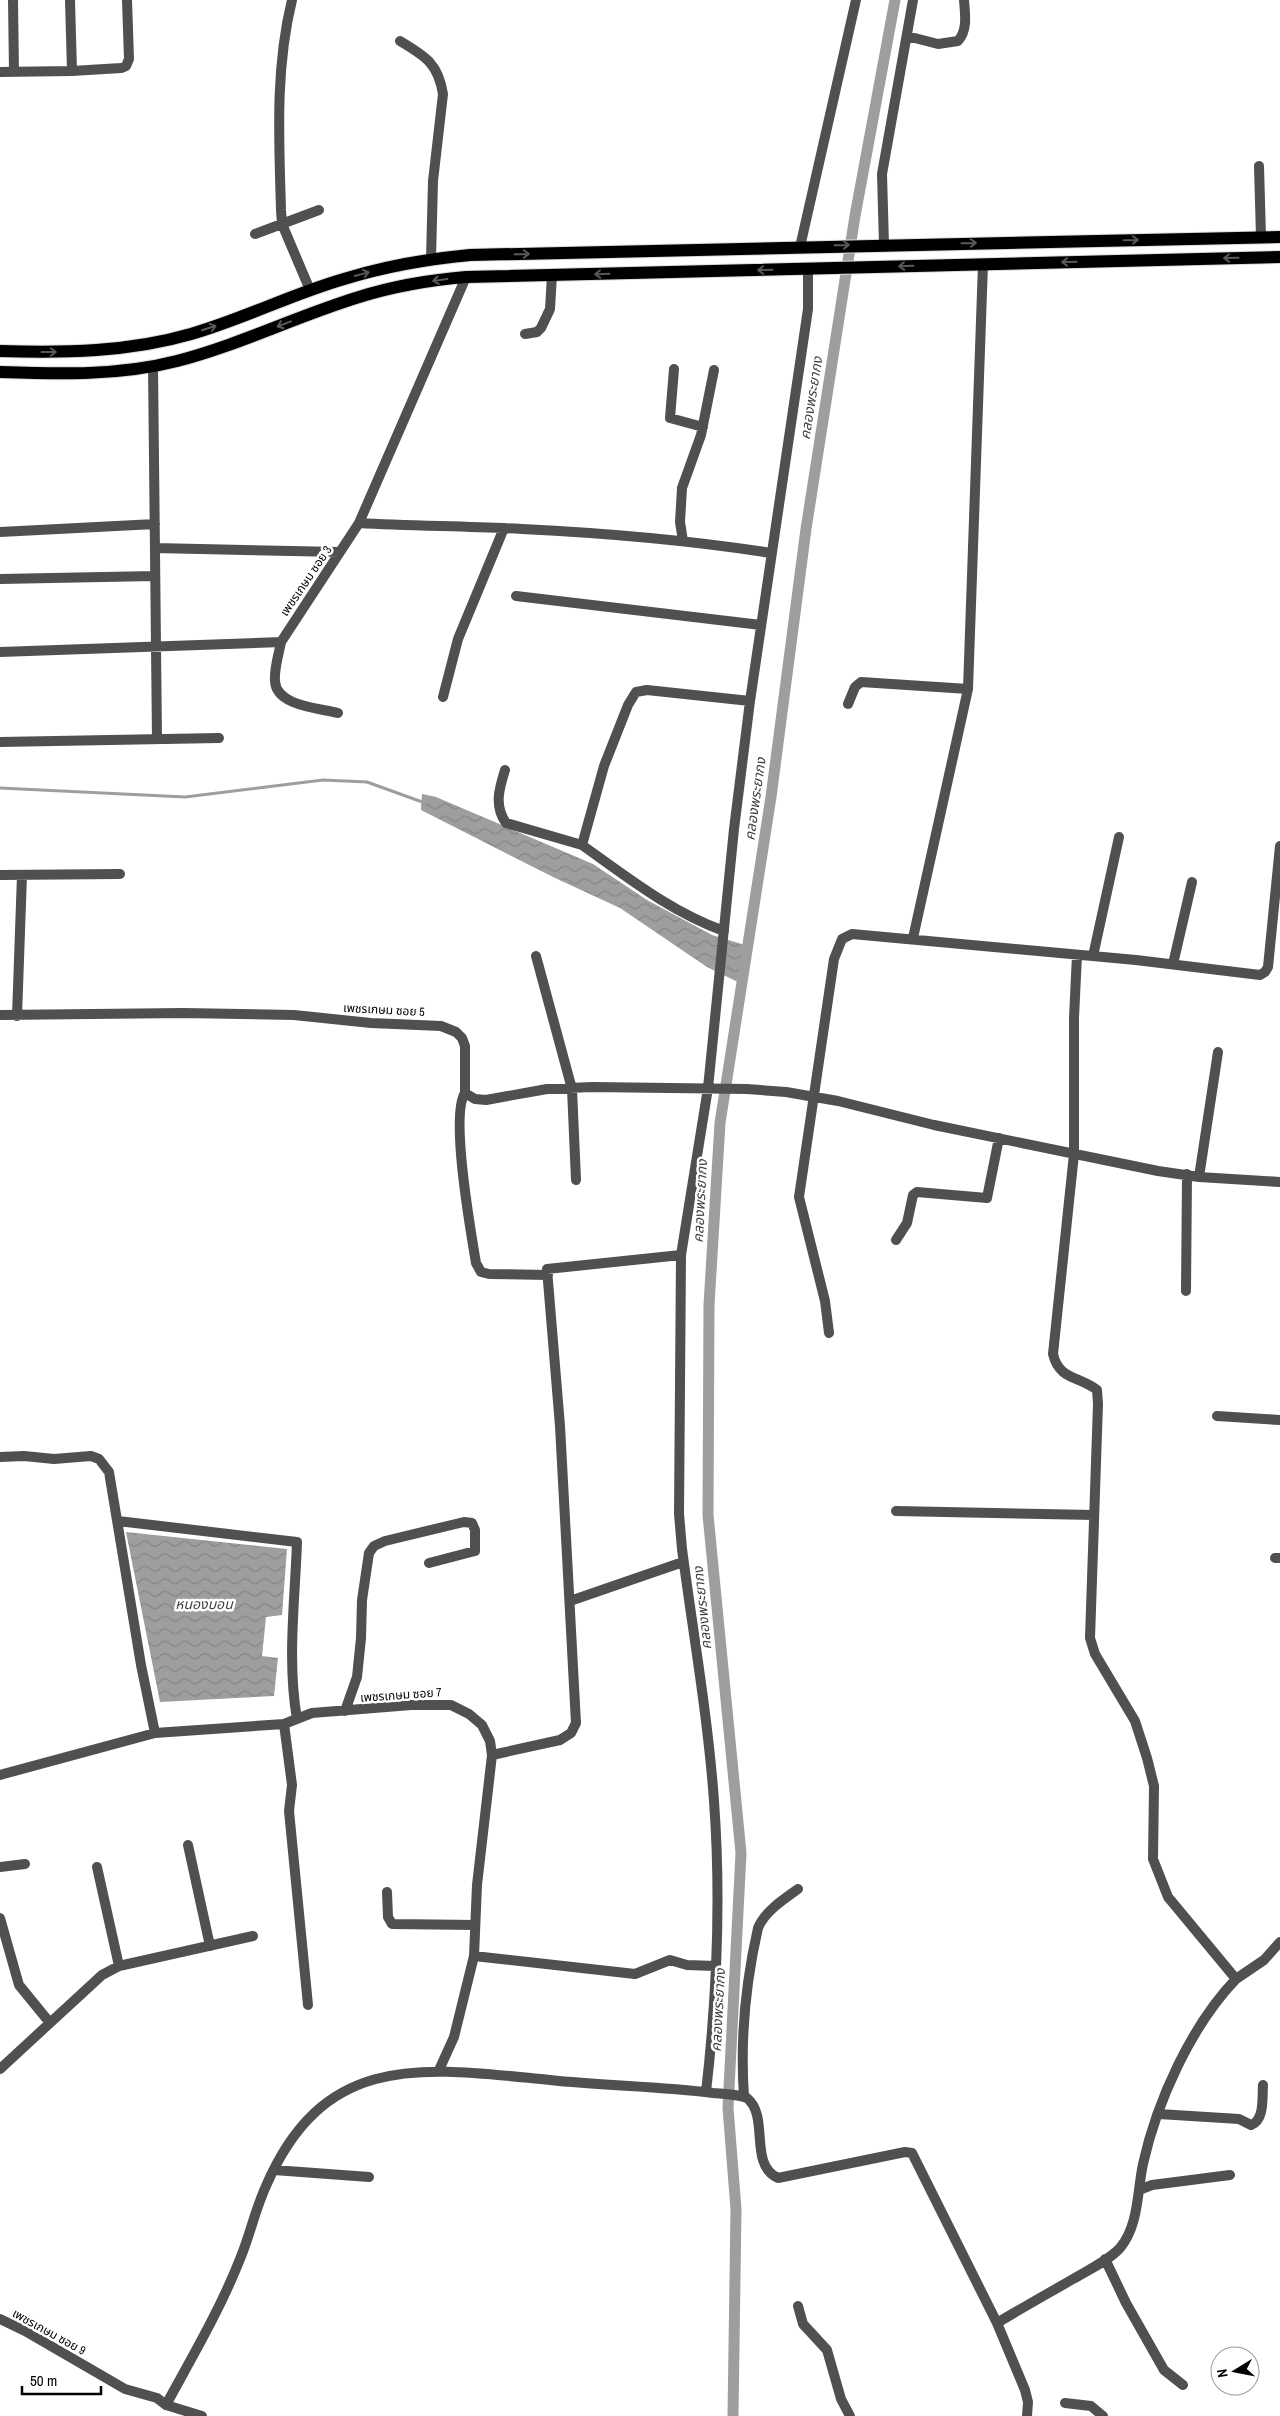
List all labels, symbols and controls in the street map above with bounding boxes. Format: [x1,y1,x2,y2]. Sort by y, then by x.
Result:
one-way arrow [1122,235,1139,245]
one-way arrow [960,238,976,248]
one-way arrow [833,240,849,250]
one-way arrow [514,249,530,258]
one-way arrow [1224,253,1240,263]
one-way arrow [1061,257,1078,267]
one-way arrow [899,261,915,271]
one-way arrow [757,265,773,275]
one-way arrow [353,269,369,278]
one-way arrow [594,269,610,278]
one-way arrow [432,275,448,285]
one-way arrow [277,320,292,329]
one-way arrow [200,323,216,332]
one-way arrow [40,347,56,357]
water label: คลองพระยากง [796,354,827,441]
street label: เพชรเกษม ซอย 3 [277,543,335,619]
water label: คลองพระยากง [740,755,770,842]
street label: เพชรเกษม ซอย 5 [343,1000,426,1020]
water label: คลองพระยากง [689,1157,711,1243]
water label: คลองพระยากง [689,1564,715,1650]
water label: หนองบอน [175,1595,234,1613]
street label: เพชรเกษม ซอย 7 [360,1684,443,1706]
water label: คลองพระยากง [707,1966,729,2052]
street label: เพชรเกษม ซอย 9 [9,2305,89,2359]
north arrow [1210,2346,1260,2396]
scale bar [22,2364,101,2396]
text: N [1213,2368,1232,2379]
text: 50 m [30,2370,57,2391]

